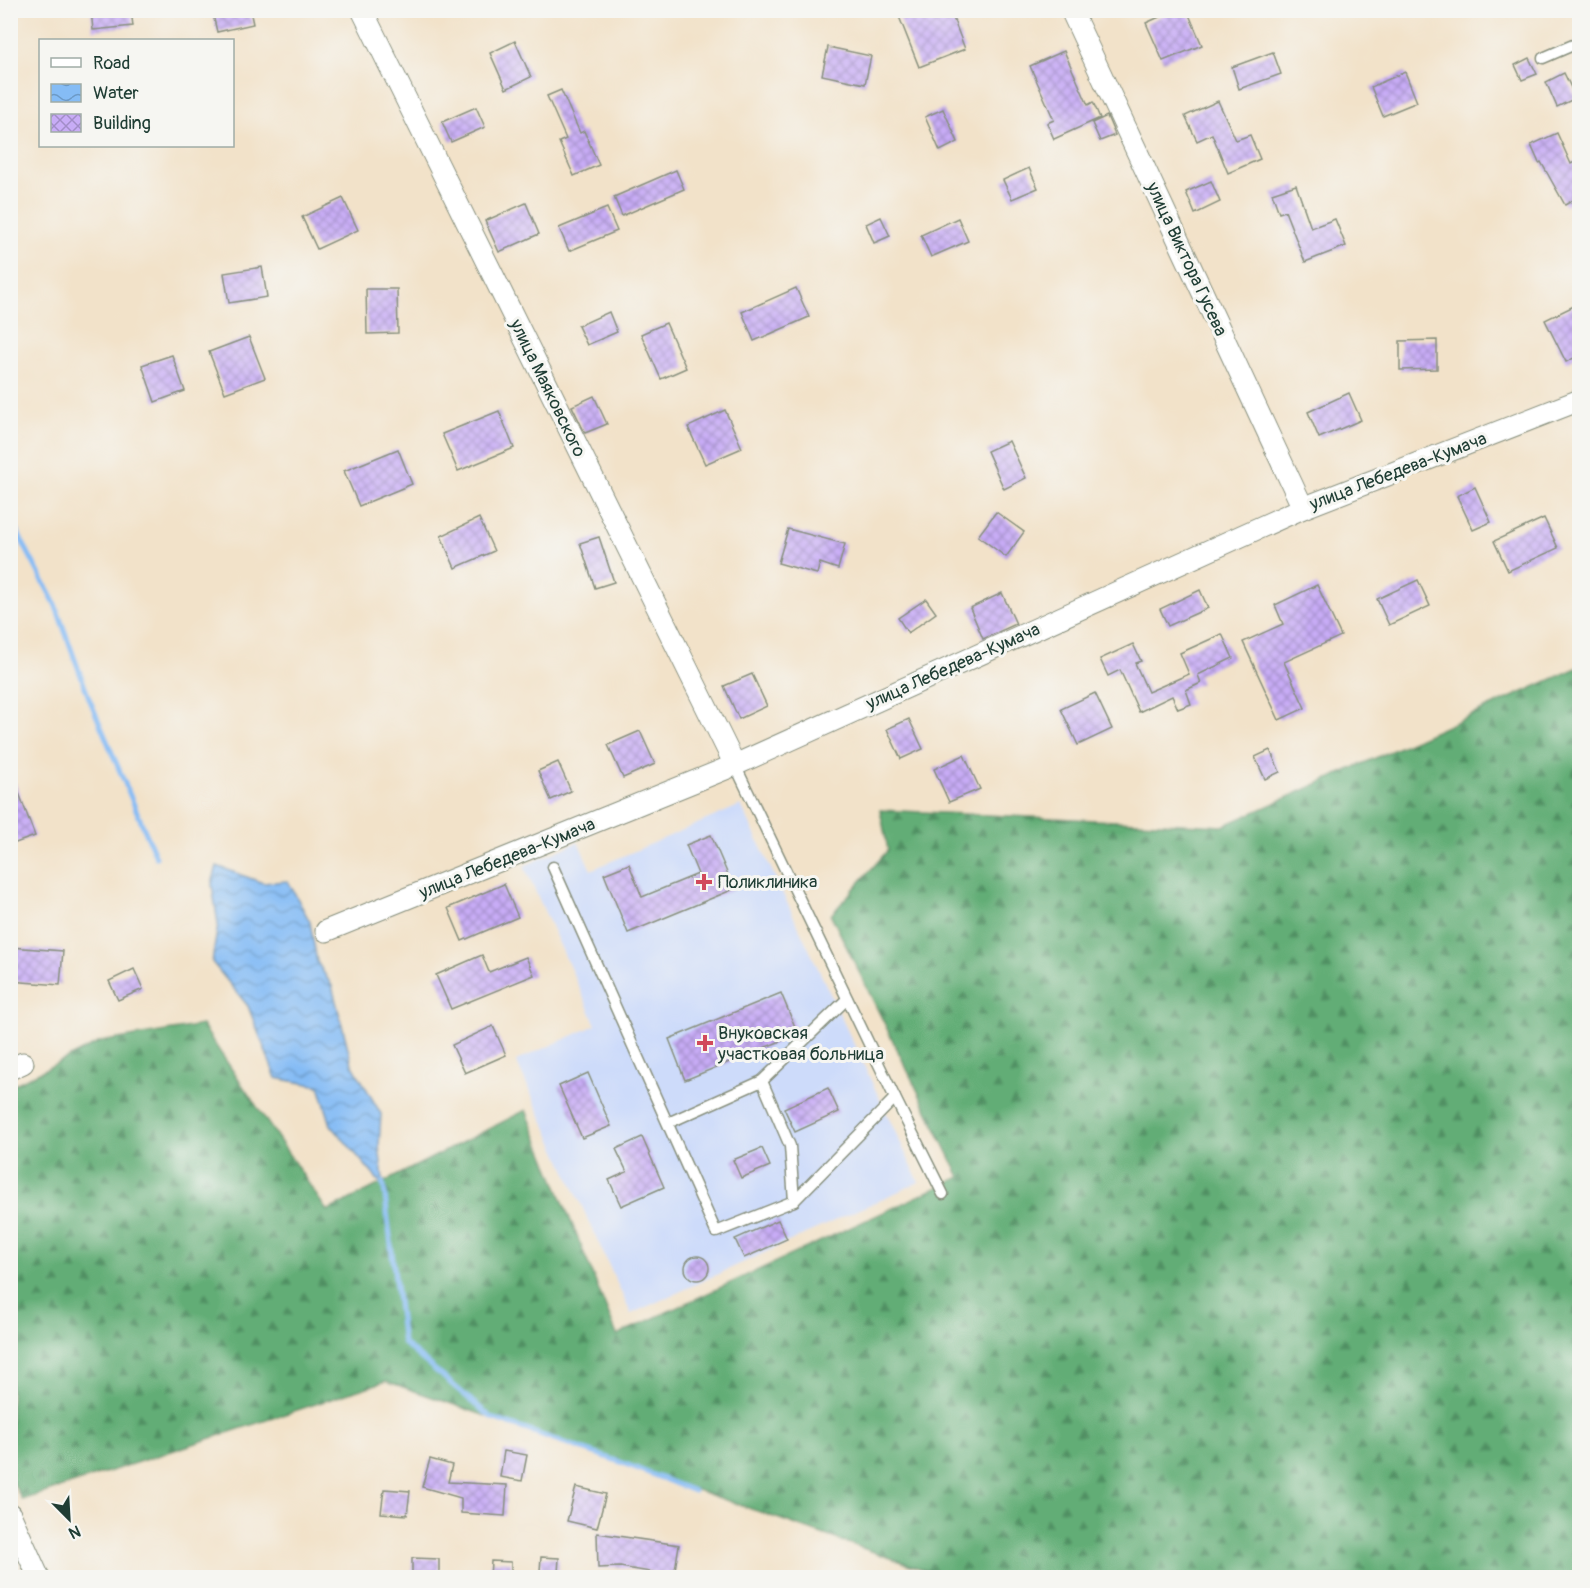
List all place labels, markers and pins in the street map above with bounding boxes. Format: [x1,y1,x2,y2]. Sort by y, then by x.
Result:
place label: Поликлиника [718,871,817,894]
marker: Поликлиника [695,873,713,891]
place label: Внуковская участковая больница [717,1022,884,1066]
marker: Внуковская участковая больница [696,1034,714,1052]

